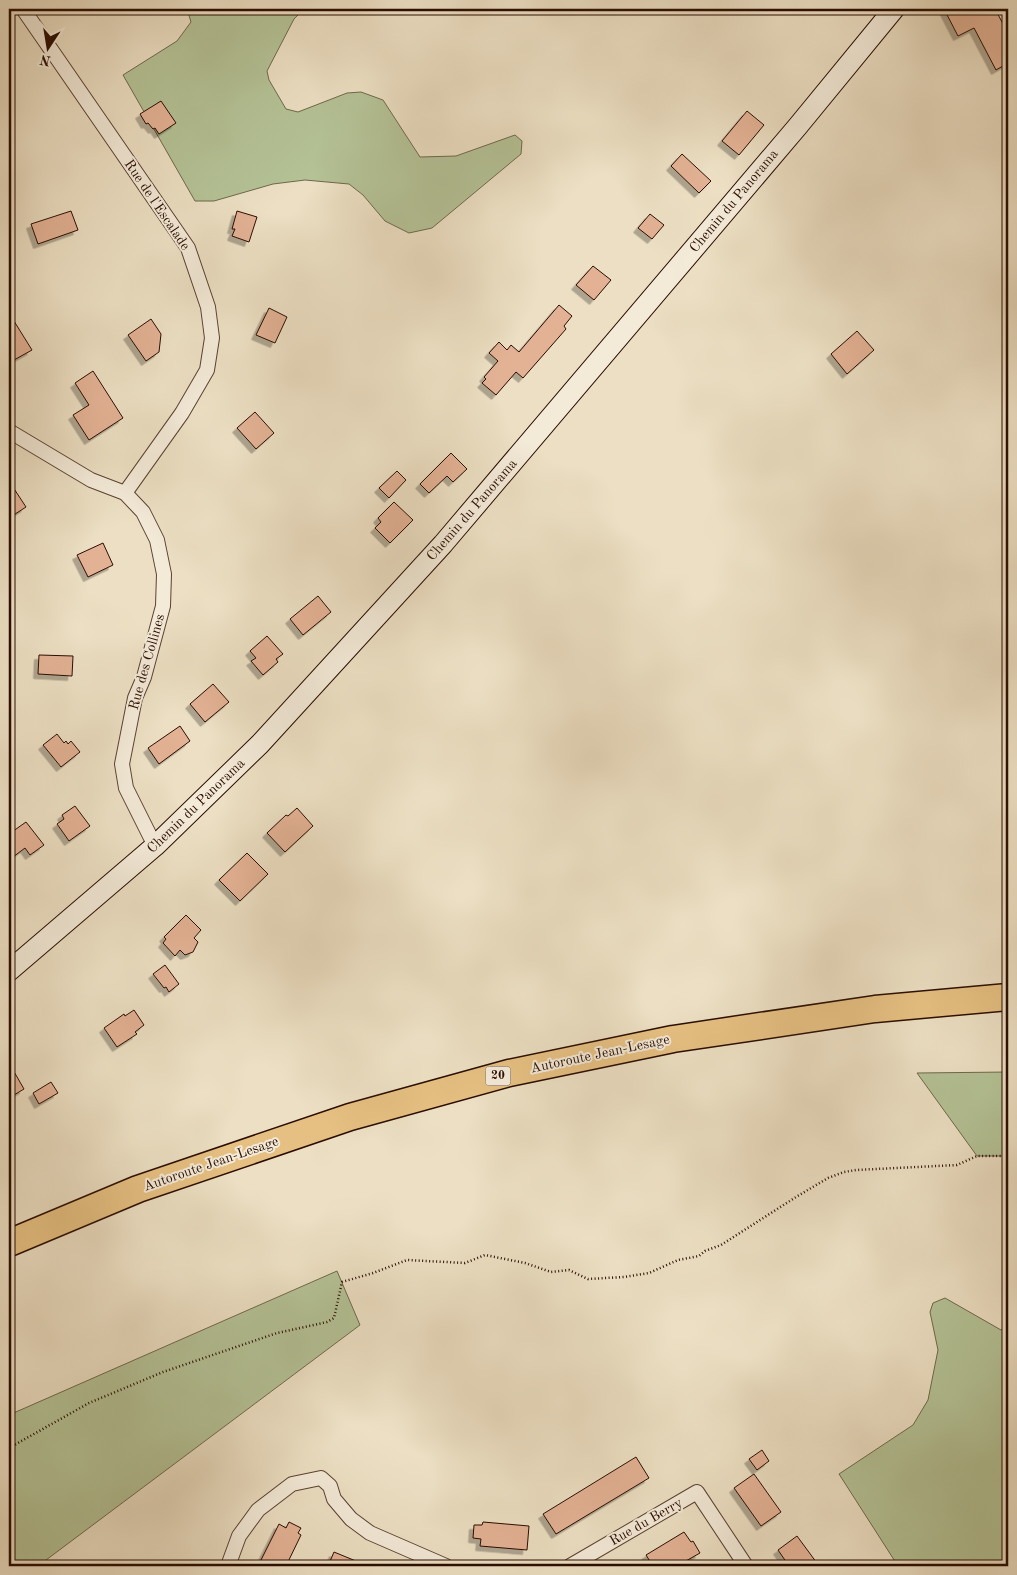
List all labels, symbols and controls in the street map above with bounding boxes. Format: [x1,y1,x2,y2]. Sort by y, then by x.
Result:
north arrow [22,22,72,72]
text: N [39,52,52,68]
street label: Chemin du Panorama [687,147,781,255]
street label: Rue de l'Escalade [122,157,192,253]
street label: Chemin du Panorama [424,456,520,563]
street label: Rue des Collines [127,612,167,712]
street label: Chemin du Panorama [145,756,248,856]
street label: Autoroute Jean-Lesage [529,1032,671,1076]
road number: 20 [486,1066,510,1086]
street label: Autoroute Jean-Lesage [142,1134,280,1194]
street label: Rue du Berry [607,1495,685,1548]

